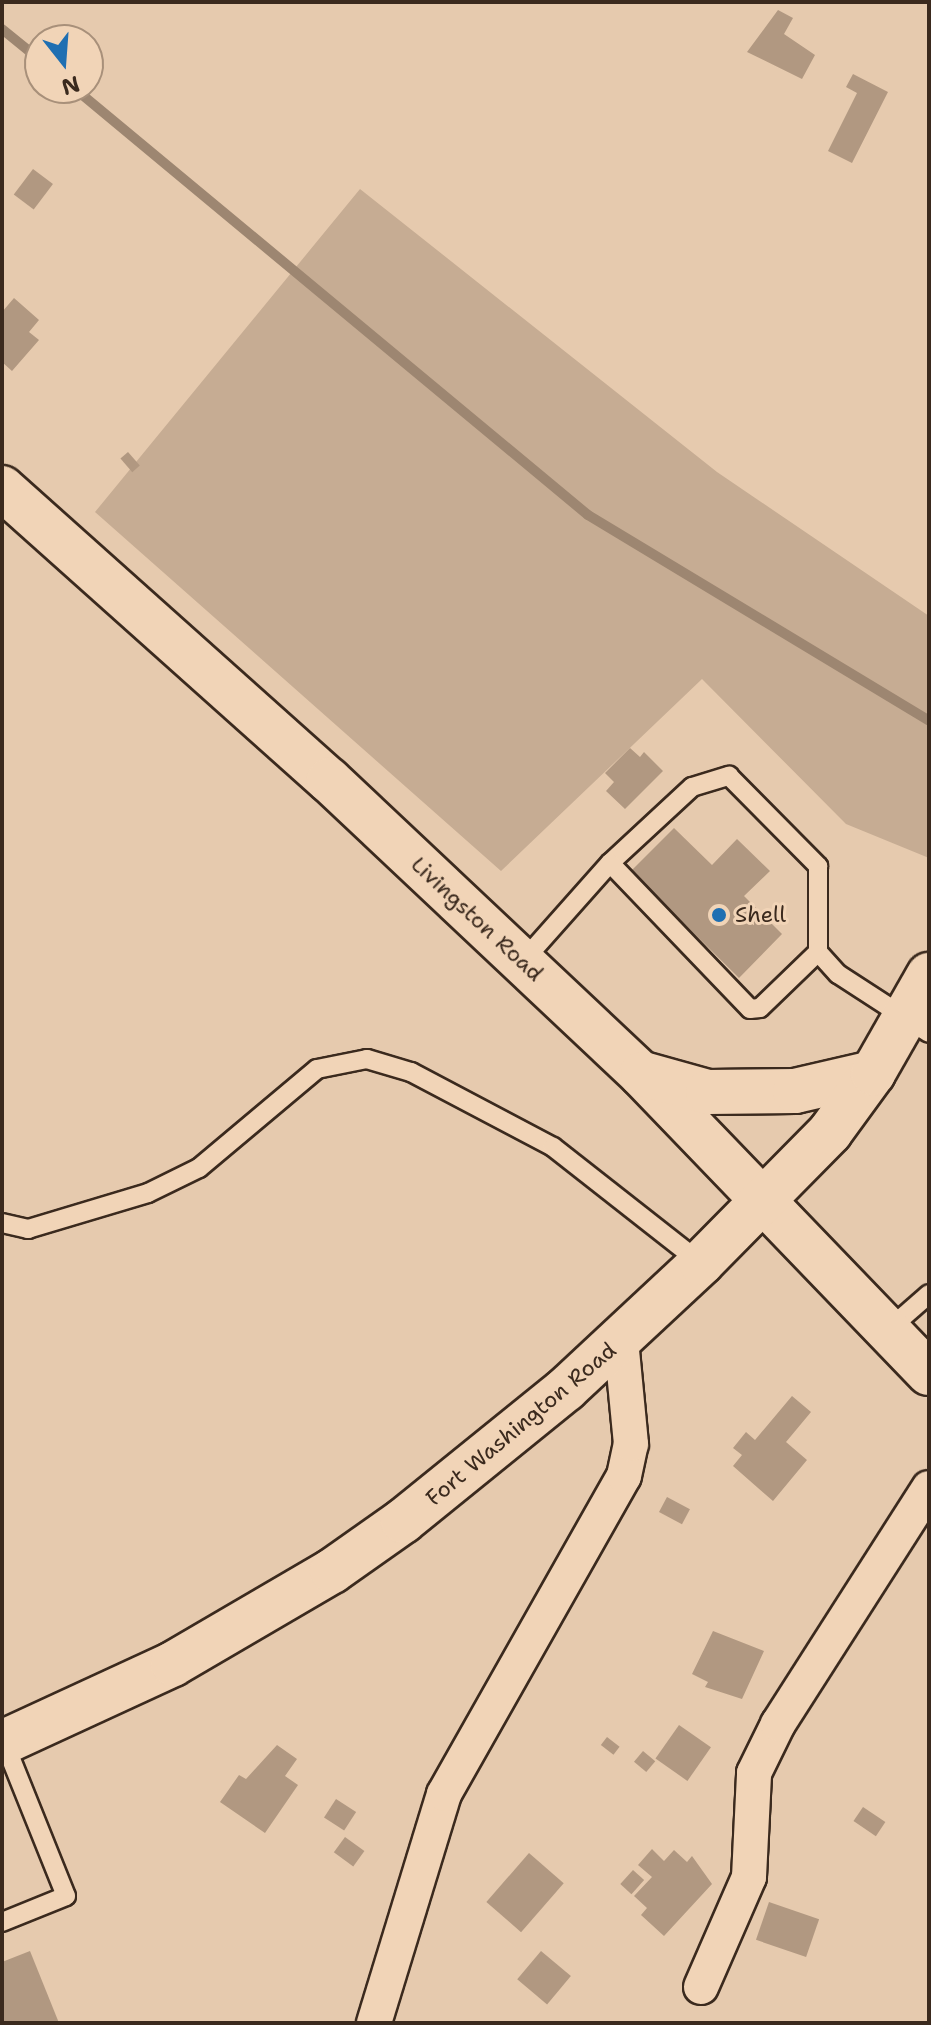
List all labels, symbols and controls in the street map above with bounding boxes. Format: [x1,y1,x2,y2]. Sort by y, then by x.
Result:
north arrow [24,24,104,104]
text: N [58,69,83,102]
street label: Livingston Road [406,851,548,987]
place label: Shell [735,902,786,928]
marker: Shell [710,906,728,924]
street label: Fort Washington Road [421,1337,621,1511]

